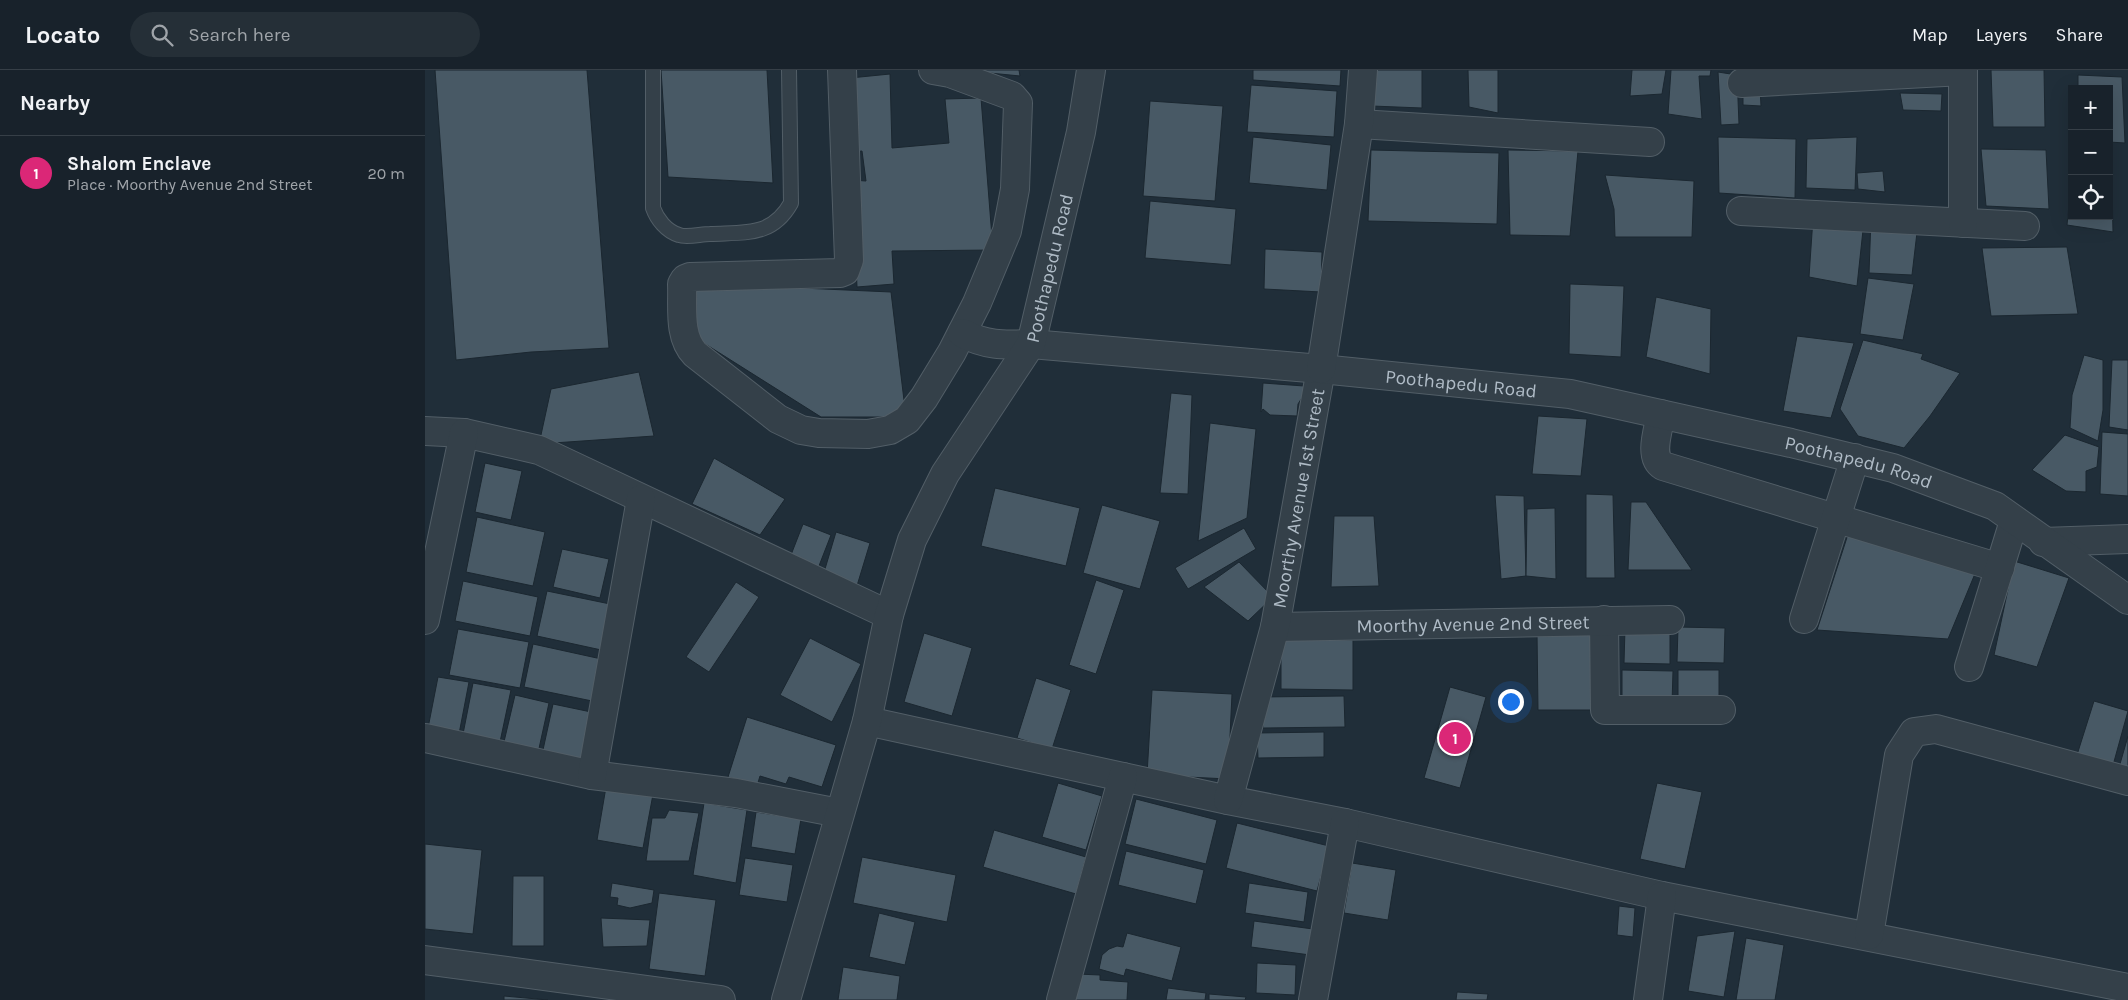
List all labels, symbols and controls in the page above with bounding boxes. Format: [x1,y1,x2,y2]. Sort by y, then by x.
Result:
search box [130,12,480,57]
text: Locato [25,21,100,49]
icon: search [148,21,176,49]
text: Search here [188,24,290,46]
text: Map [1912,24,1948,46]
text: Layers [1976,24,2028,46]
text: Share [2056,24,2103,46]
map controls [2068,85,2113,220]
button: + [2068,85,2113,130]
text: Nearby [20,91,90,115]
button: − [2068,130,2113,175]
text: Shalom Enclave [67,153,211,175]
text: 1 [33,164,39,183]
text: 20 m [367,164,405,183]
text: Place · Moorthy Avenue 2nd Street [67,175,312,194]
button: locate [2068,175,2113,220]
street label: Poothapedu Road [1022,192,1078,345]
street label: Poothapedu Road [1384,366,1538,403]
street label: Moorthy Avenue 1st Street [1269,387,1329,610]
street label: Poothapedu Road [1783,432,1935,494]
street label: Moorthy Avenue 2nd Street [1356,611,1590,638]
your location [1498,689,1524,715]
pin: 1 [1439,719,1471,757]

